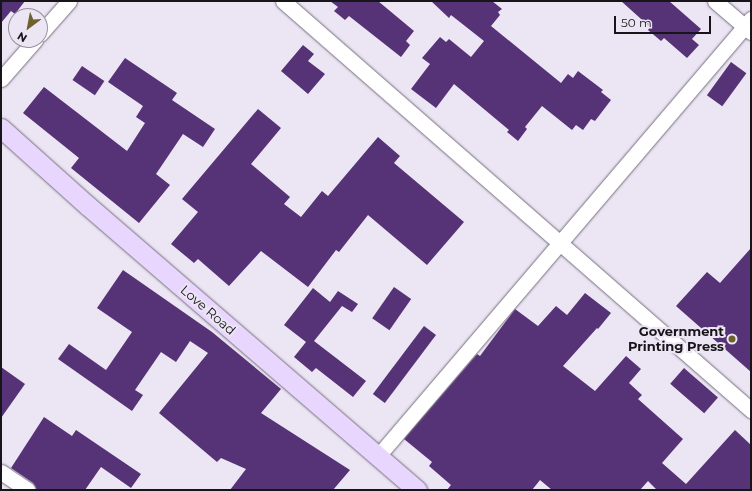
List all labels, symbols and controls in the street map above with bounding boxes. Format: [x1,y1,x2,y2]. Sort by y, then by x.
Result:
north arrow [8,8,48,48]
scale bar [616,8,713,34]
text: 50 m [621,15,652,30]
text: N [15,29,30,46]
street label: Love Road [177,282,239,338]
place label: Government Printing Press [628,324,724,355]
marker: Government Printing Press [727,334,737,344]

